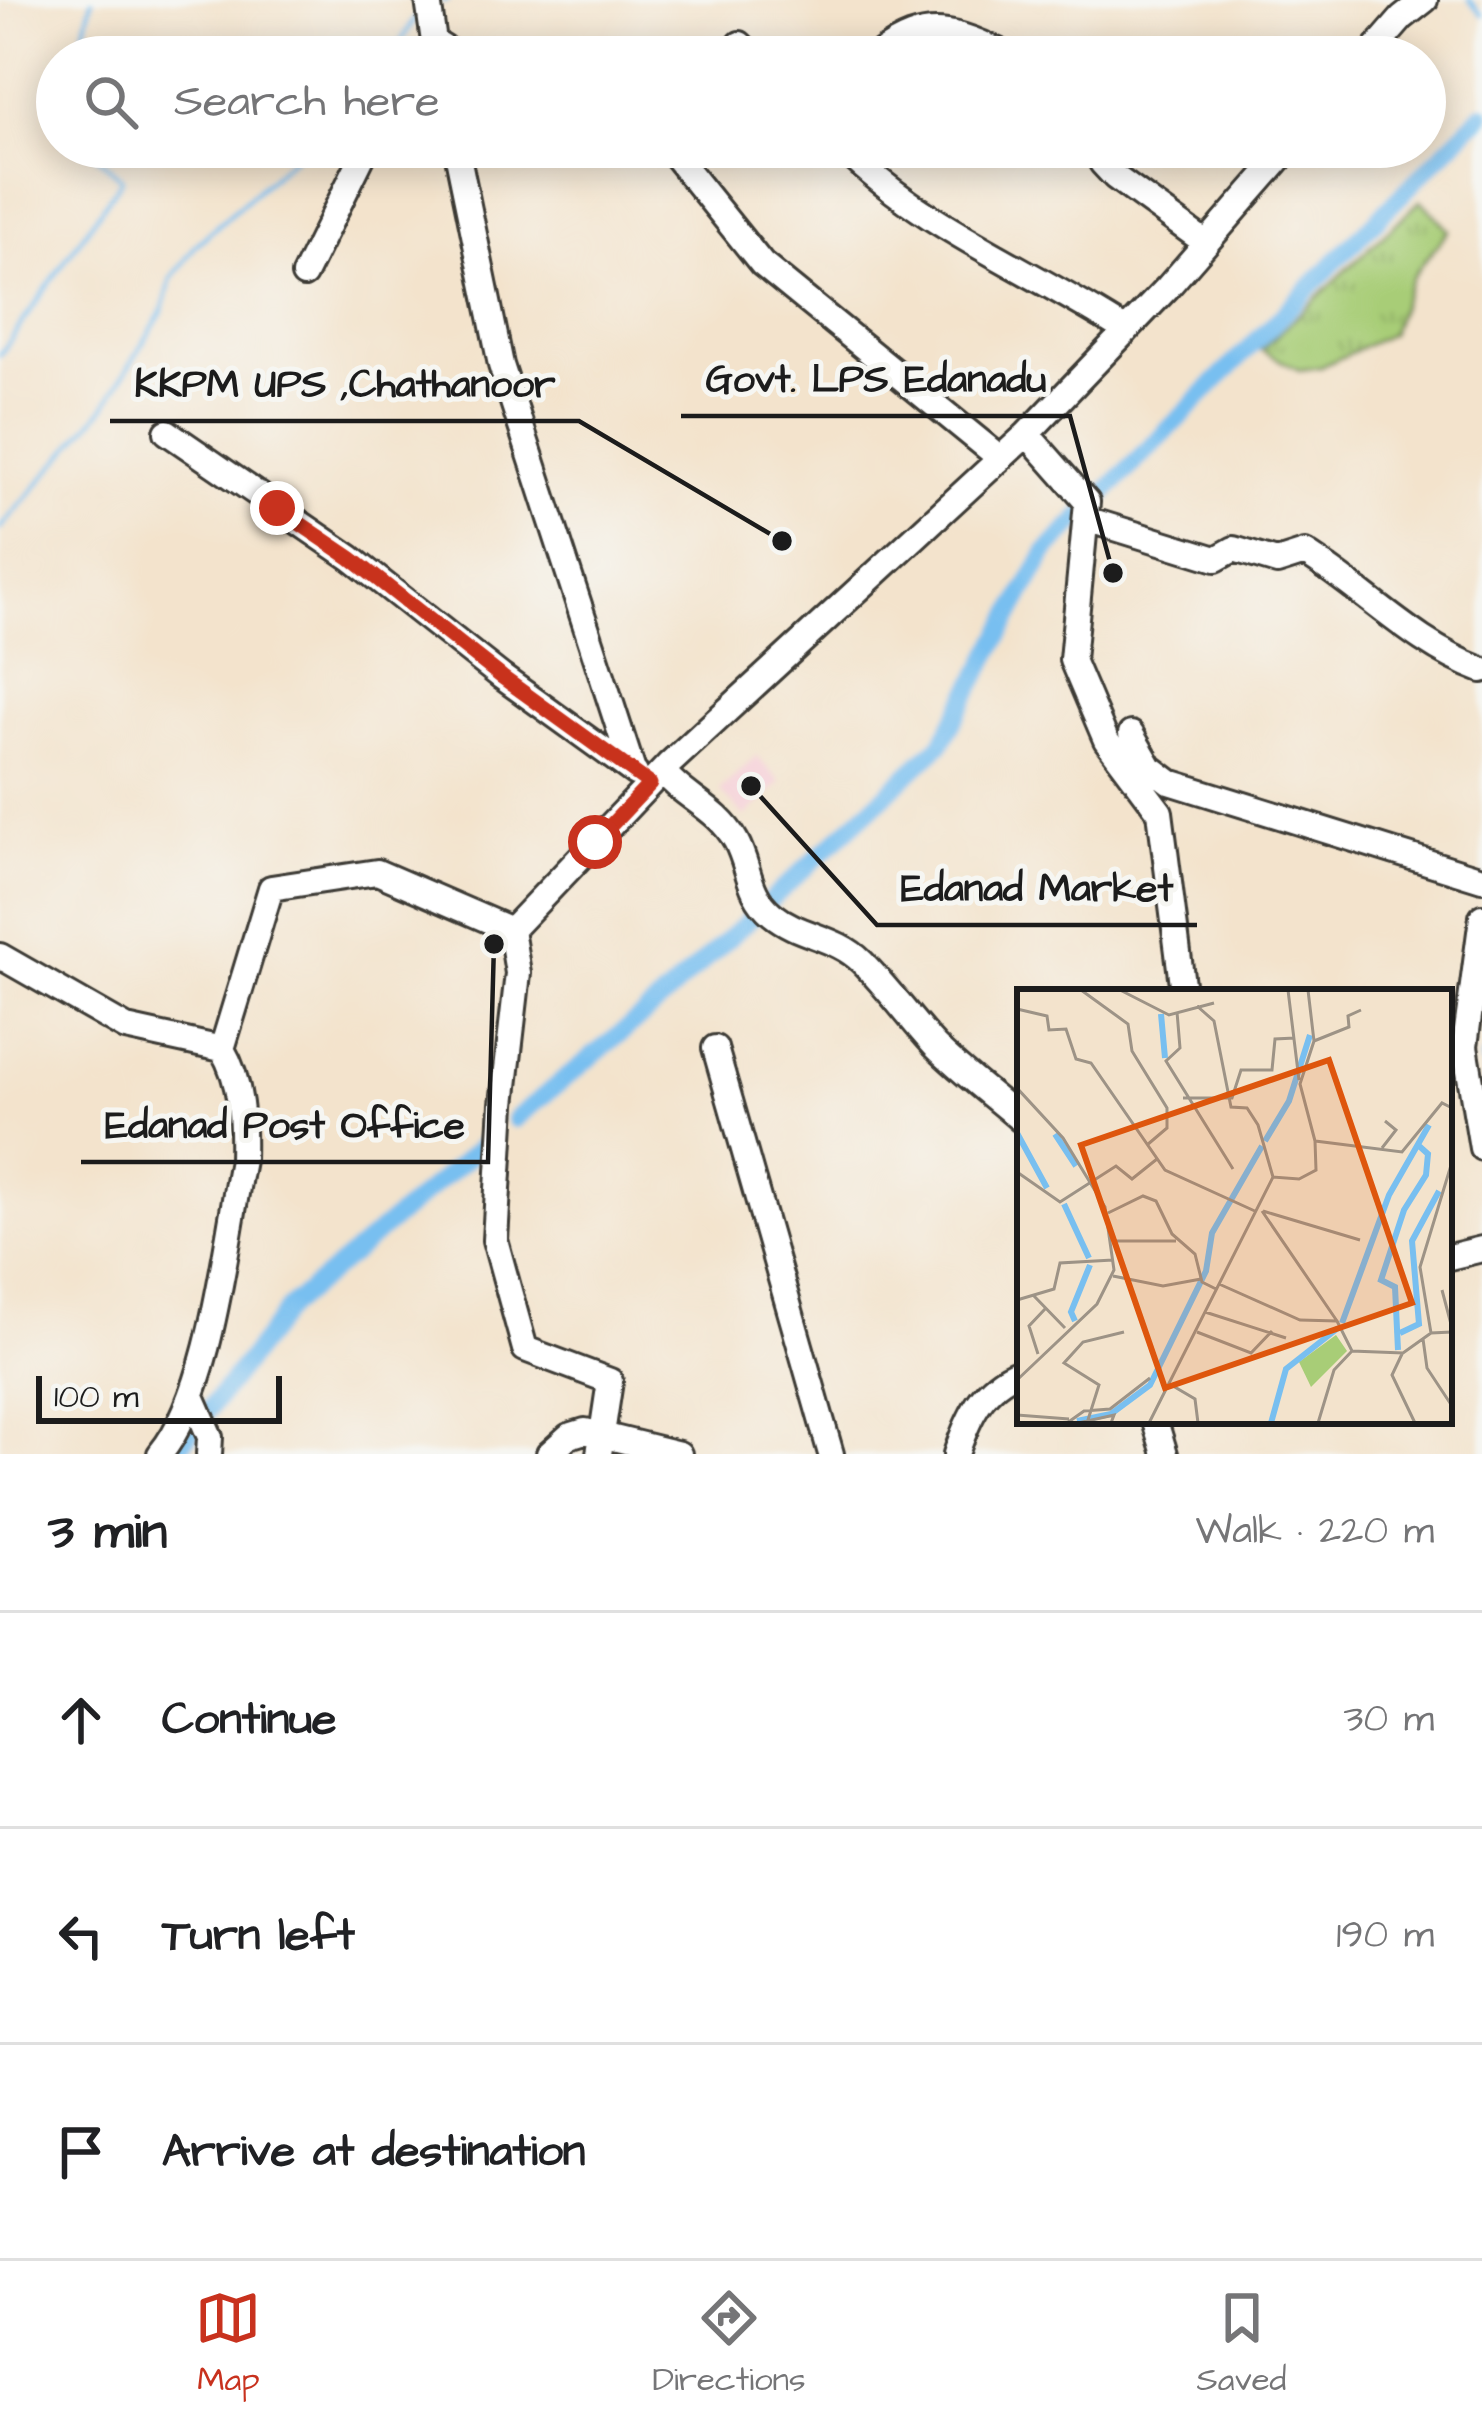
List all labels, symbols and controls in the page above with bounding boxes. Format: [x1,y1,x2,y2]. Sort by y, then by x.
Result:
search box [36,36,1446,168]
icon: search [78,69,144,135]
text: Search here [174,71,440,133]
callout: Govt. LPS Edanadu [681,341,1070,416]
callout: KKPM UPS ,Chathanoor [110,346,579,421]
text: Govt. LPS Edanadu [706,354,1047,408]
text: KKPM UPS ,Chathanoor [135,359,556,413]
route end [250,481,304,535]
route start [568,815,622,869]
callout: Edanad Market [877,850,1197,925]
text: Edanad Market [901,863,1173,917]
inset map [1017,989,1452,1424]
callout: Edanad Post Office [81,1087,488,1162]
text: Edanad Post Office [105,1100,465,1154]
scale bar [36,1370,282,1423]
text: 100 m [54,1374,139,1420]
text: 3 min [48,1497,167,1568]
text: Walk · 220 m [1195,1505,1434,1559]
icon: ahead [48,1687,114,1753]
text: Continue [162,1689,336,1751]
text: 30 m [1344,1693,1434,1747]
icon: left [48,1903,114,1969]
text: Turn left [162,1905,355,1967]
text: 190 m [1336,1909,1434,1963]
icon: arrive [48,2119,114,2185]
text: Arrive at destination [162,2121,585,2183]
tab: Map [195,2285,261,2403]
tab: Directions [652,2285,806,2403]
tab: Saved [1197,2285,1287,2403]

